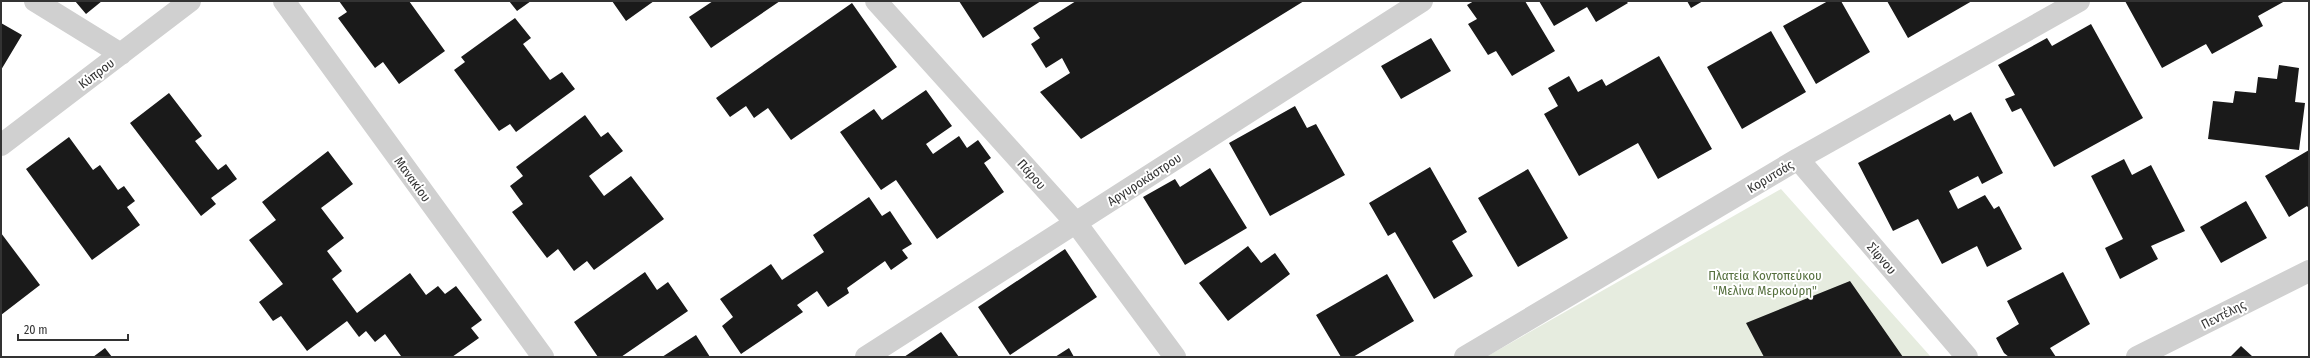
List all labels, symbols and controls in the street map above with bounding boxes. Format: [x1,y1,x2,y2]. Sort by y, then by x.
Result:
street label: Κύπρου [76,55,117,92]
street label: Αργυροκάστρου [1105,150,1184,209]
street label: Μανακίου [391,154,434,205]
street label: Πάρου [1014,156,1049,192]
street label: Κορυτσάς [1745,157,1796,196]
street label: Σίφνου [1864,239,1899,277]
park label: Πλατεία Κοντοπεύκου "Μελίνα Μερκούρη" [1708,268,1822,298]
street label: Πεντέλης [2199,297,2248,332]
scale bar [18,316,128,342]
text: 20 m [24,323,48,337]

